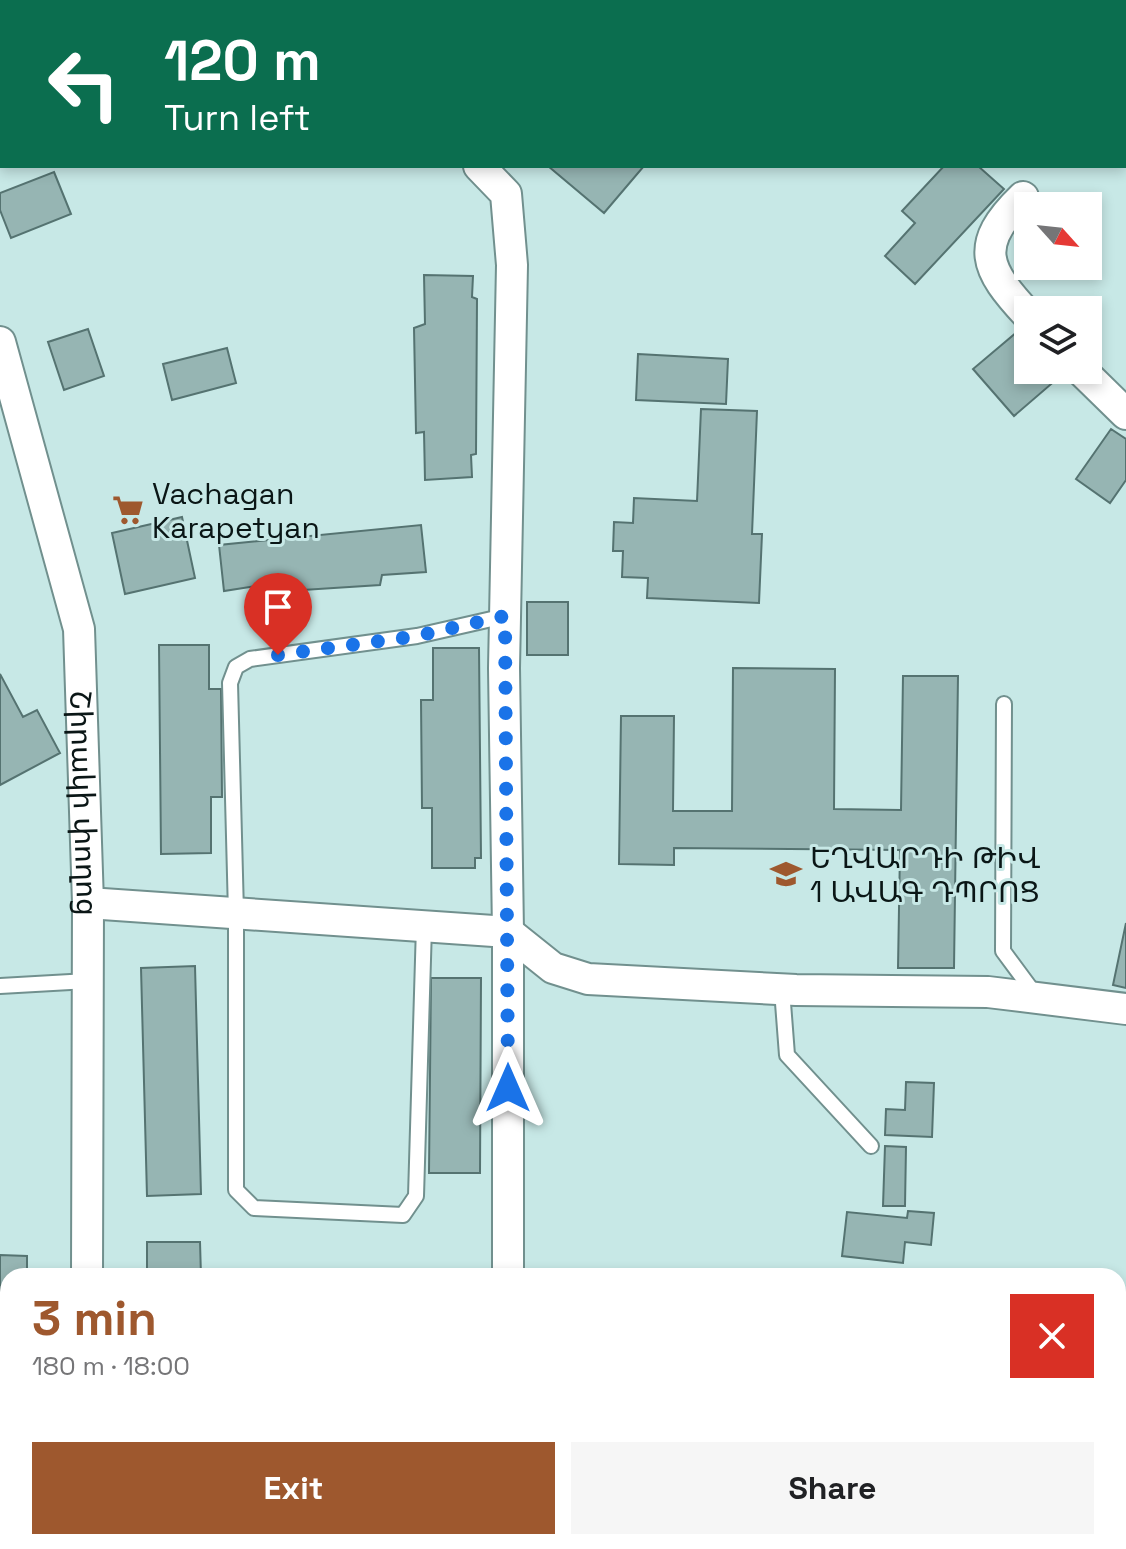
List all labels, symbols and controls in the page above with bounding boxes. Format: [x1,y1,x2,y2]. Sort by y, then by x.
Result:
text: 120 m [164,25,321,96]
icon: left [32,32,136,136]
text: Turn left [164,95,311,141]
north arrow [1014,192,1102,280]
map controls [1014,192,1102,384]
button: layers [1014,296,1102,384]
place label: Vachagan Karapetyan [152,474,320,547]
supermarket icon: Vachagan Karapetyan [111,493,145,527]
pin [244,573,312,655]
icon: arrive [256,585,300,629]
street label: Շիրակի փողոց [62,690,108,916]
place label: ԵՂՎԱՐԴԻ ԹԻՎ 1 ԱՎԱԳ ԴՊՐՈՑ [810,838,1041,911]
school or university icon: ԵՂՎԱՐԴԻ ԹԻՎ 1 ԱՎԱԳ ԴՊՐՈՑ [769,857,803,891]
position arrow [466,1046,550,1130]
text: 3 min [32,1288,157,1349]
button: close [1010,1294,1094,1378]
text: 180 m · 18:00 [32,1349,190,1383]
button: Exit [32,1442,555,1534]
button: Share [571,1442,1094,1534]

